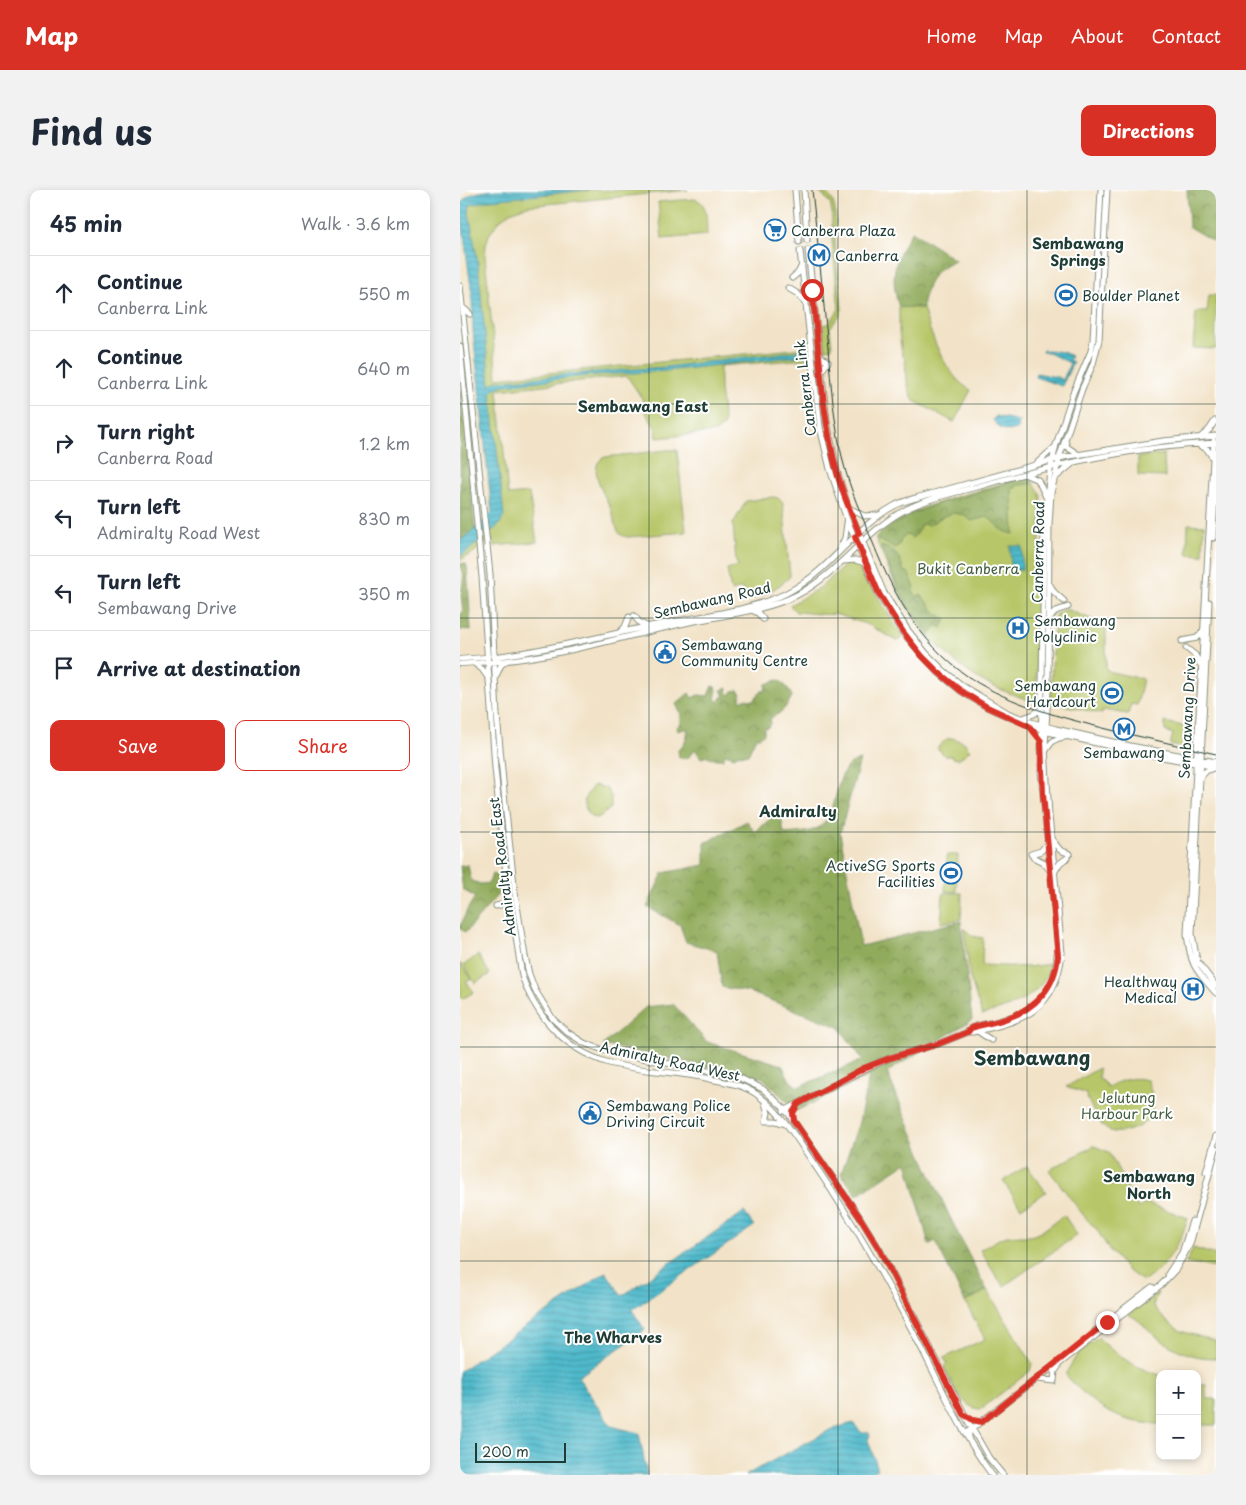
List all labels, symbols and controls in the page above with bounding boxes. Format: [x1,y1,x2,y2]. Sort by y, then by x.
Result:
text: Map [25,17,78,53]
text: Home [926,22,976,49]
text: Map [1004,22,1043,49]
text: About [1071,22,1123,49]
text: Contact [1151,22,1221,49]
text: Find us [30,104,152,157]
button: Directions [1081,105,1216,156]
text: 45 min [50,207,123,239]
text: Walk · 3.6 km [301,211,410,235]
supermarket icon: Canberra Plaza [763,218,787,242]
place label: Canberra Plaza [791,220,896,241]
district label: Sembawang Springs [1032,231,1124,271]
metro station icon: Canberra [807,243,831,267]
place label: Canberra [835,245,899,266]
text: Continue [97,267,183,295]
icon: ahead [50,279,78,307]
route start [801,279,824,302]
text: 550 m [358,281,410,305]
sports icon: Boulder Planet [1054,283,1078,307]
place label: Boulder Planet [1082,285,1180,306]
text: Canberra Link [97,295,208,319]
street label: Canberra Link [789,338,821,437]
text: Continue [97,342,183,370]
icon: ahead [50,354,78,382]
text: 640 m [357,356,410,380]
text: Canberra Link [97,370,208,394]
district label: Sembawang East [578,394,708,417]
text: Turn right [97,417,195,445]
icon: right [50,429,78,457]
text: 1.2 km [359,431,410,455]
text: Canberra Road [97,445,213,469]
text: Turn left [97,492,181,520]
street label: Canberra Road [1027,501,1049,603]
icon: left [50,504,78,532]
text: 830 m [358,506,410,530]
text: Admiralty Road West [97,520,260,544]
park label: Bukit Canberra [917,558,1019,579]
text: Turn left [97,567,181,595]
street label: Sembawang Road [651,576,773,624]
icon: left [50,579,78,607]
text: 350 m [358,581,410,605]
text: Sembawang Drive [97,595,237,619]
place label: Sembawang Polyclinic [1034,610,1116,647]
hospital icon: Sembawang Polyclinic [1006,616,1030,640]
place label: Sembawang Community Centre [681,634,808,671]
public building icon: Sembawang Community Centre [653,640,677,664]
icon: arrive [50,654,78,682]
text: Arrive at destination [97,654,301,682]
street label: Sembawang Drive [1173,656,1201,780]
place label: Sembawang Hardcourt [1014,675,1096,712]
sports icon: Sembawang Hardcourt [1100,681,1124,705]
metro station icon: Sembawang [1112,717,1136,741]
button: Save [50,720,225,771]
button: Share [235,720,410,771]
place label: Sembawang [1083,742,1165,763]
street label: Admiralty Road East [483,796,521,938]
district label: Admiralty [758,799,837,822]
place label: ActiveSG Sports Facilities [826,855,935,892]
sports icon: ActiveSG Sports Facilities [939,861,963,885]
place label: Healthway Medical [1104,971,1177,1008]
hospital icon: Healthway Medical [1181,977,1205,1001]
street label: Admiralty Road West [598,1036,742,1086]
district label: Sembawang [974,1043,1090,1071]
park label: Jelutung Harbour Park [1081,1087,1174,1124]
place label: Sembawang Police Driving Circuit [606,1095,730,1132]
public building icon: Sembawang Police Driving Circuit [578,1101,602,1125]
district label: Sembawang North [1103,1164,1195,1204]
route end [1096,1311,1119,1334]
district label: The Wharves [564,1325,662,1348]
map controls [1156,1370,1201,1460]
button: + [1156,1370,1201,1415]
button: − [1156,1415,1201,1460]
scale bar [475,1440,566,1463]
text: 200 m [482,1441,529,1462]

